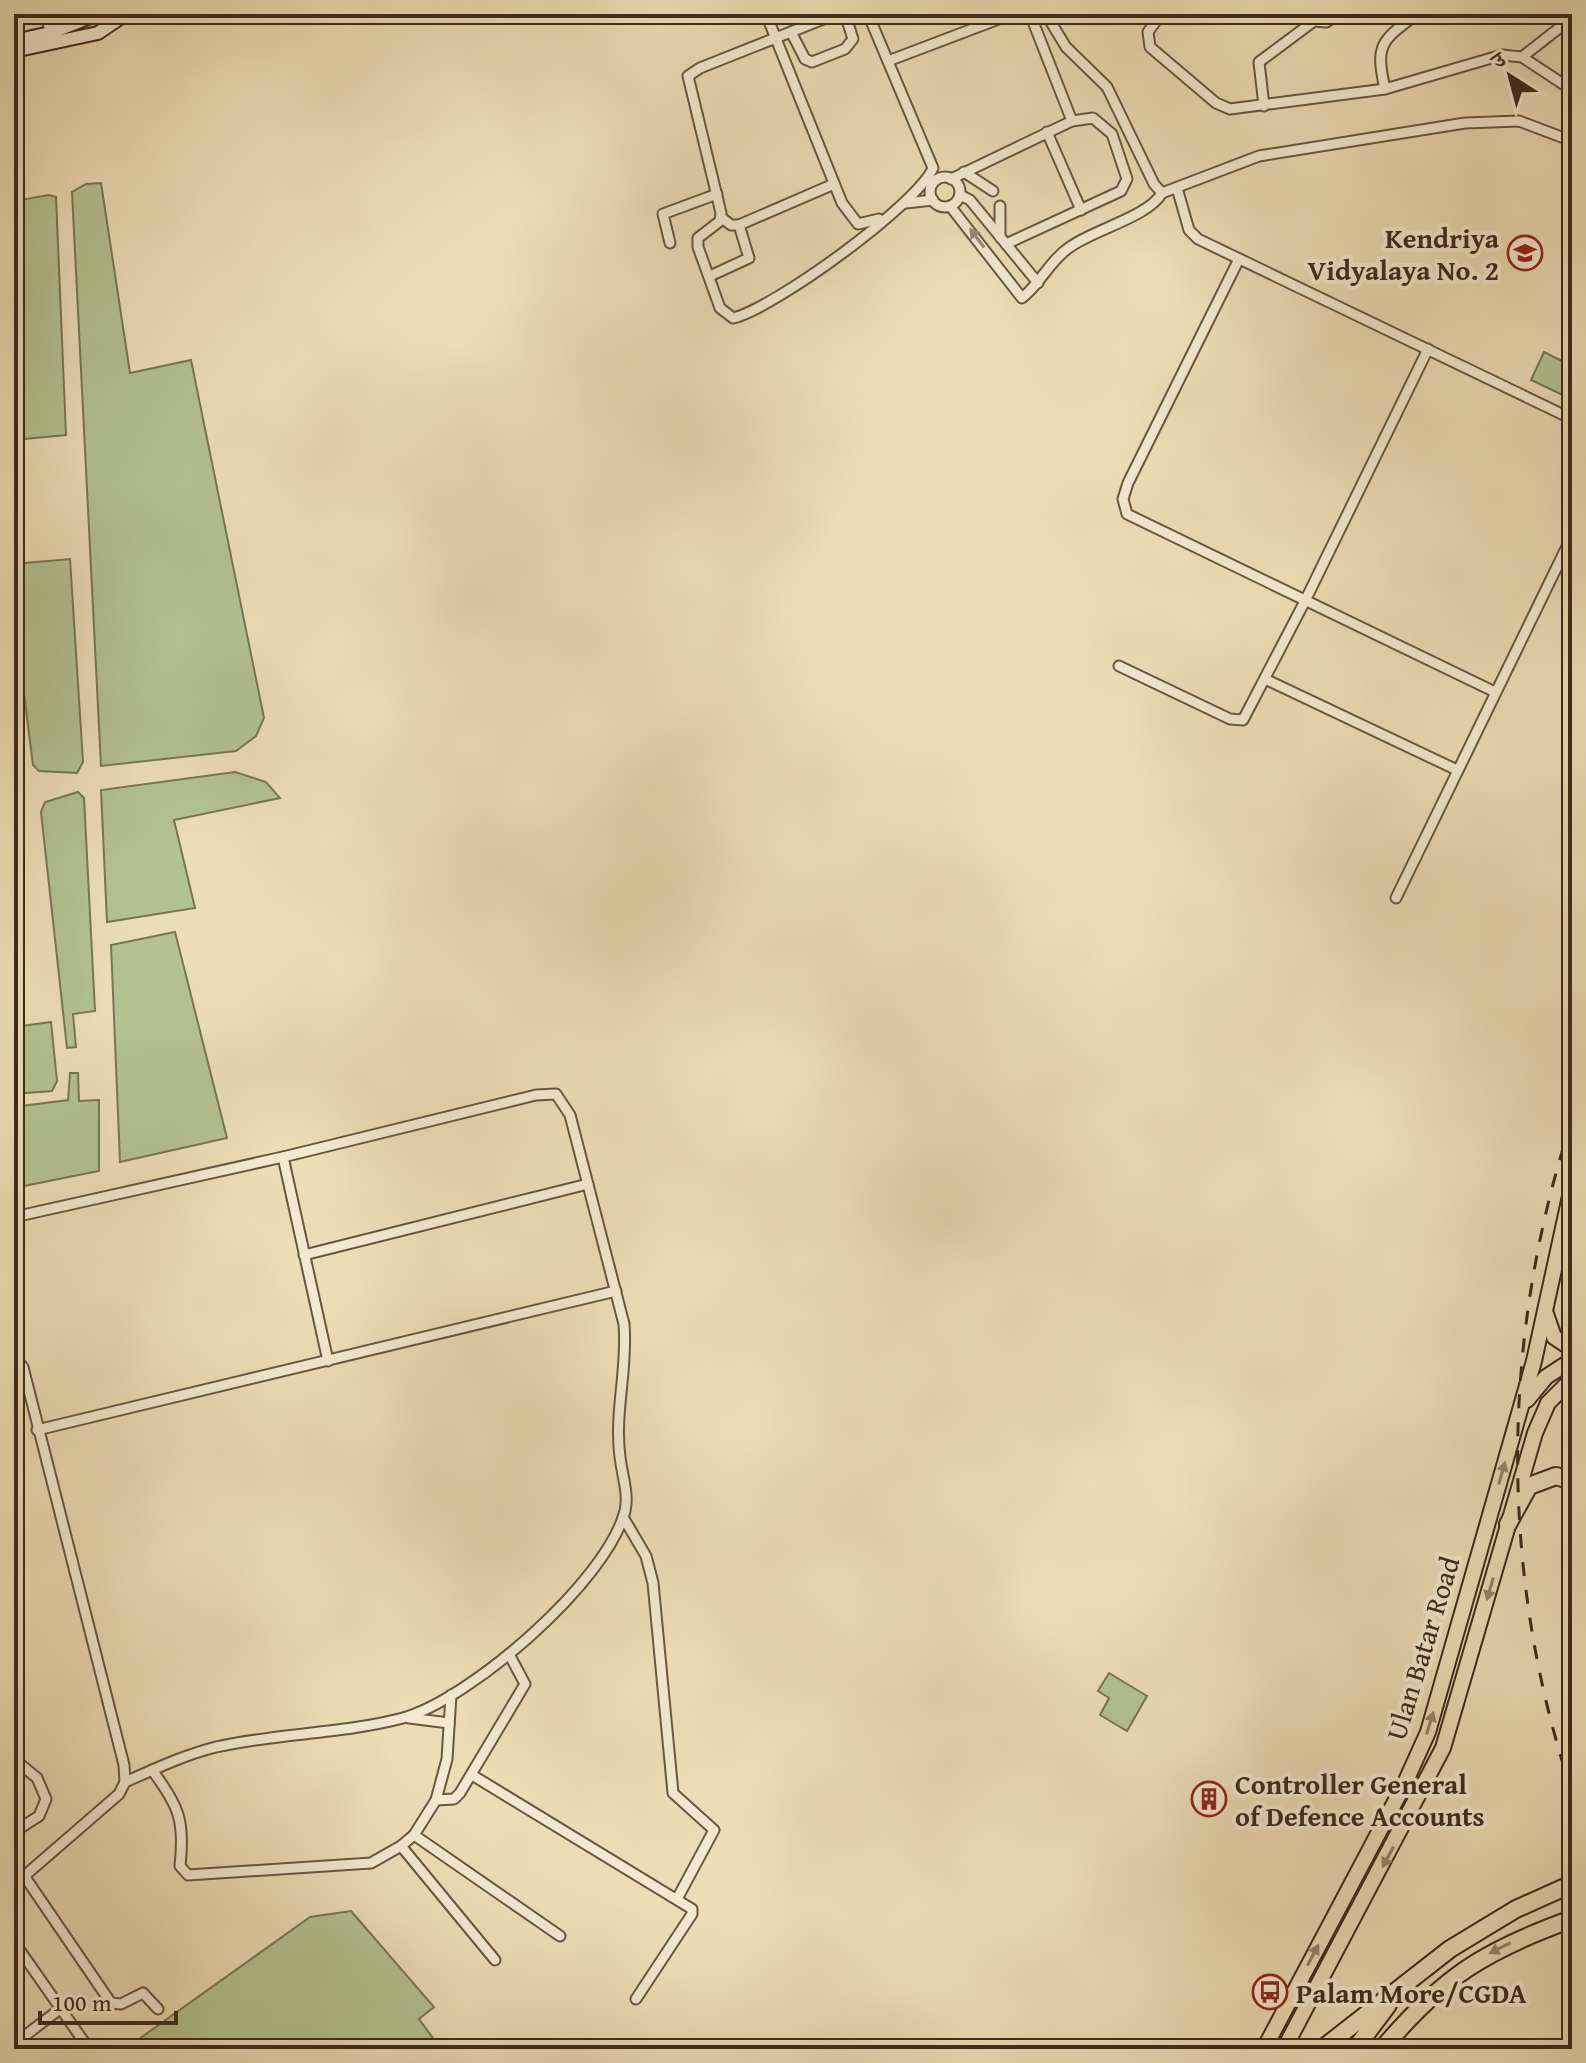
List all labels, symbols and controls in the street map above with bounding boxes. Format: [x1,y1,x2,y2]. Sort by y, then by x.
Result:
north arrow [1470,36,1550,116]
text: उ [1483,43,1514,77]
place label: Kendriya Vidyalaya No. 2 [1308,217,1500,290]
one-way arrow [970,228,985,249]
school or university icon: Kendriya Vidyalaya No. 2 [1506,234,1544,272]
one-way arrow [1496,1461,1508,1486]
street label: Ulan Batar Road [1375,1551,1469,1745]
one-way arrow [1483,1576,1495,1601]
one-way arrow [1424,1711,1437,1735]
place label: Controller General of Defence Accounts [1235,1763,1485,1836]
building icon: Controller General of Defence Accounts [1190,1780,1228,1818]
one-way arrow [1381,1845,1395,1868]
one-way arrow [1488,1941,1511,1955]
one-way arrow [1306,1944,1320,1966]
place label: Palam More/CGDA [1296,1972,1527,2013]
bus stop icon: Palam More/CGDA [1251,1973,1289,2011]
scale bar [40,1975,176,2025]
text: 100 m [52,1985,112,2020]

